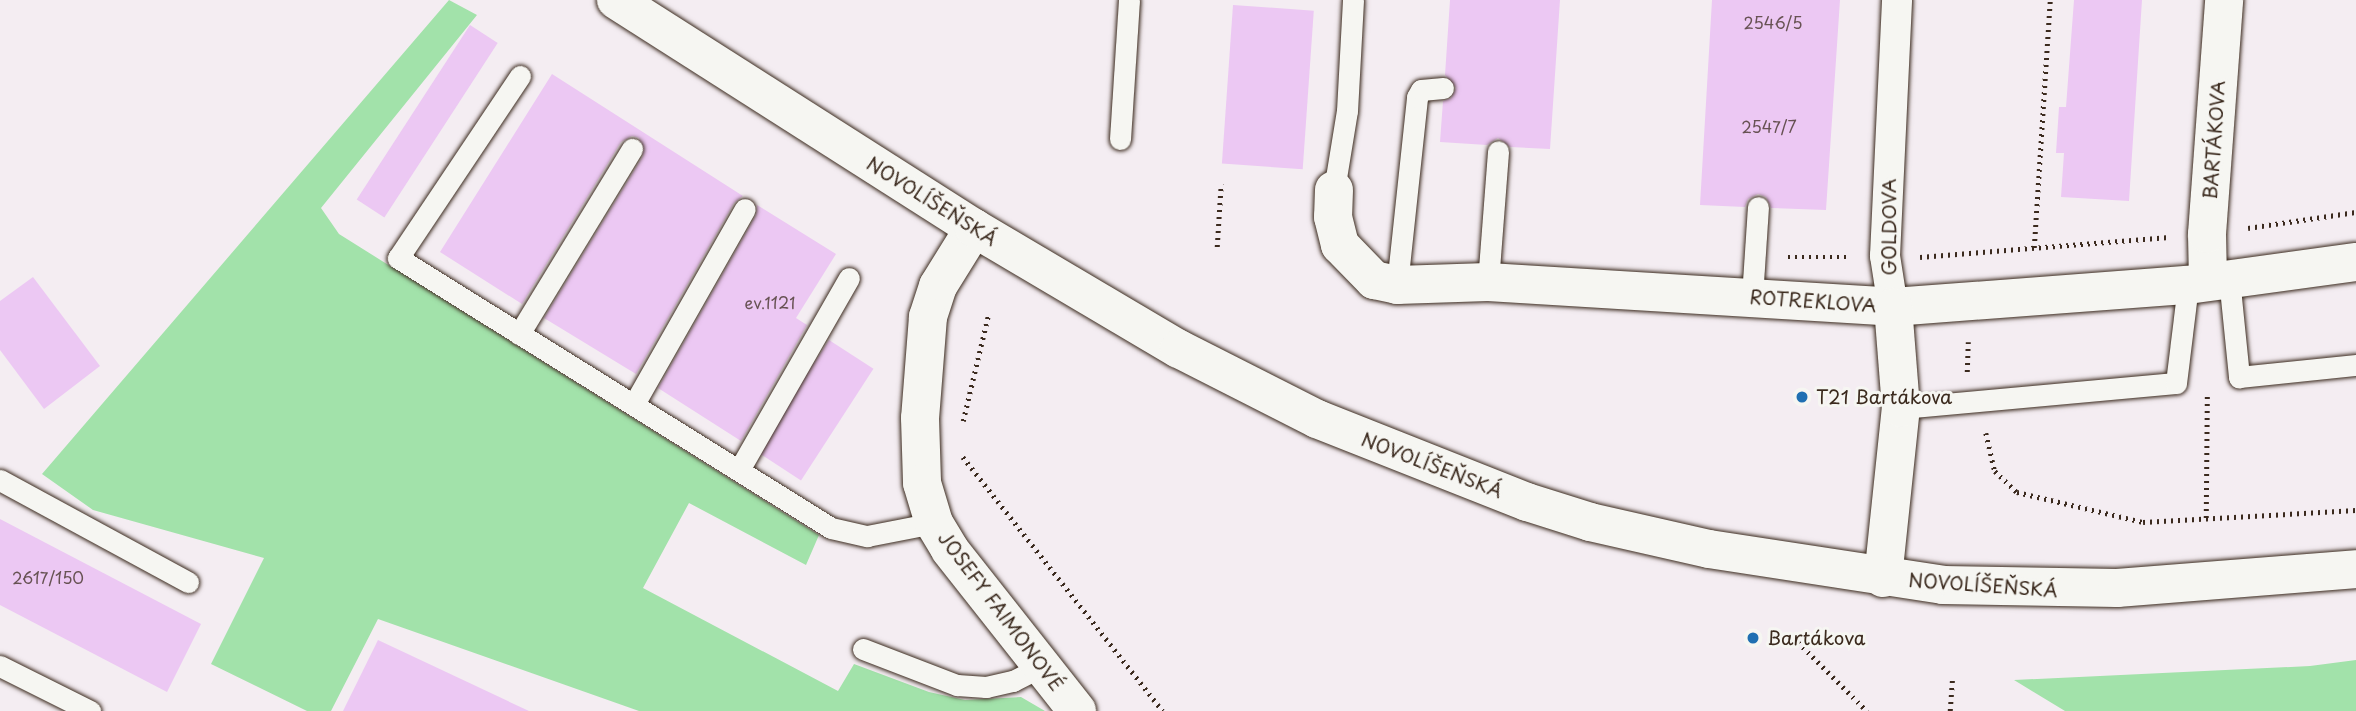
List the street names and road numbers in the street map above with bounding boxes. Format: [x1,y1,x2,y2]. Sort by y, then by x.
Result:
street label: BARTÁKOVA [2198,80,2230,200]
street label: NOVOLÍŠEŇSKÁ [863,152,1001,250]
street label: GOLDOVA [1878,178,1900,276]
street label: ROTREKLOVA [1749,285,1877,317]
street label: NOVOLÍŠEŇSKÁ [1358,428,1506,502]
street label: JOSEFY FAIMONOVÉ [933,526,1069,696]
street label: NOVOLÍŠEŇSKÁ [1908,568,2058,602]

